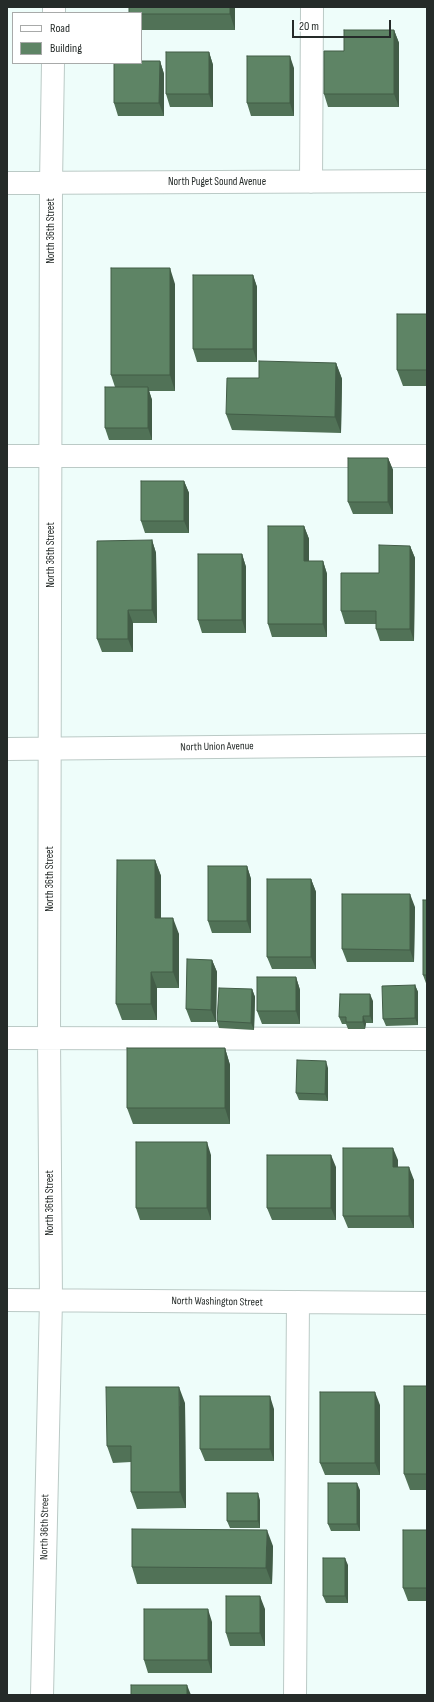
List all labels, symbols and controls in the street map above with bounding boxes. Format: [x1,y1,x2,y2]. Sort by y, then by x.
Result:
legend [12,12,142,64]
scale bar [294,12,393,38]
text: 20 m [299,19,319,34]
text: Road [50,21,70,36]
text: Building [50,41,82,56]
street label: North Puget Sound Avenue [168,175,266,189]
street label: North 36th Street [44,198,58,264]
street label: North 36th Street [44,522,58,588]
street label: North Union Avenue [180,740,254,754]
street label: North 36th Street [43,846,57,912]
street label: North 36th Street [43,1170,57,1236]
street label: North Washington Street [171,1295,263,1309]
street label: North 36th Street [38,1494,52,1560]

